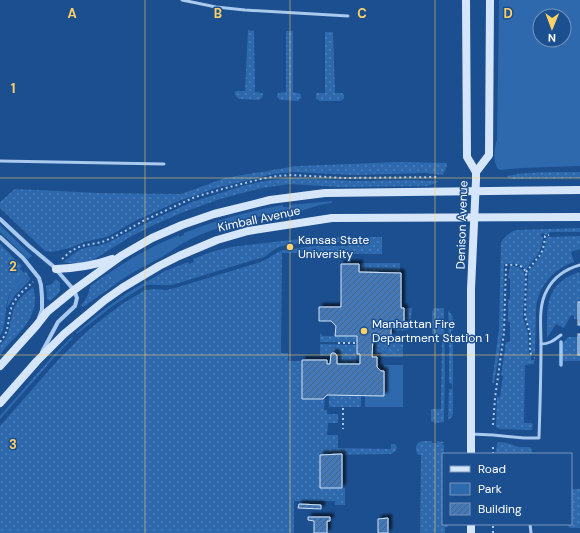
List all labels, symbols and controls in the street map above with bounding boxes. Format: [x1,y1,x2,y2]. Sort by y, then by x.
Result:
text: A [67,5,77,22]
text: B [214,5,222,22]
text: C [357,5,367,22]
text: D [503,5,513,22]
north arrow [532,8,572,48]
text: N [548,31,556,45]
text: 1 [11,80,15,97]
street label: Denison Avenue [452,180,472,270]
street label: Kimball Avenue [216,202,302,236]
place label: Kansas State University [298,232,369,262]
marker: Kansas State University [285,242,295,252]
text: 2 [9,258,17,275]
place label: Manhattan Fire Department Station 1 [372,316,489,346]
marker: Manhattan Fire Department Station 1 [359,326,369,336]
text: 3 [9,436,17,453]
legend [442,453,572,525]
text: Road [478,461,506,477]
text: Park [478,481,502,497]
text: Building [478,501,522,517]

